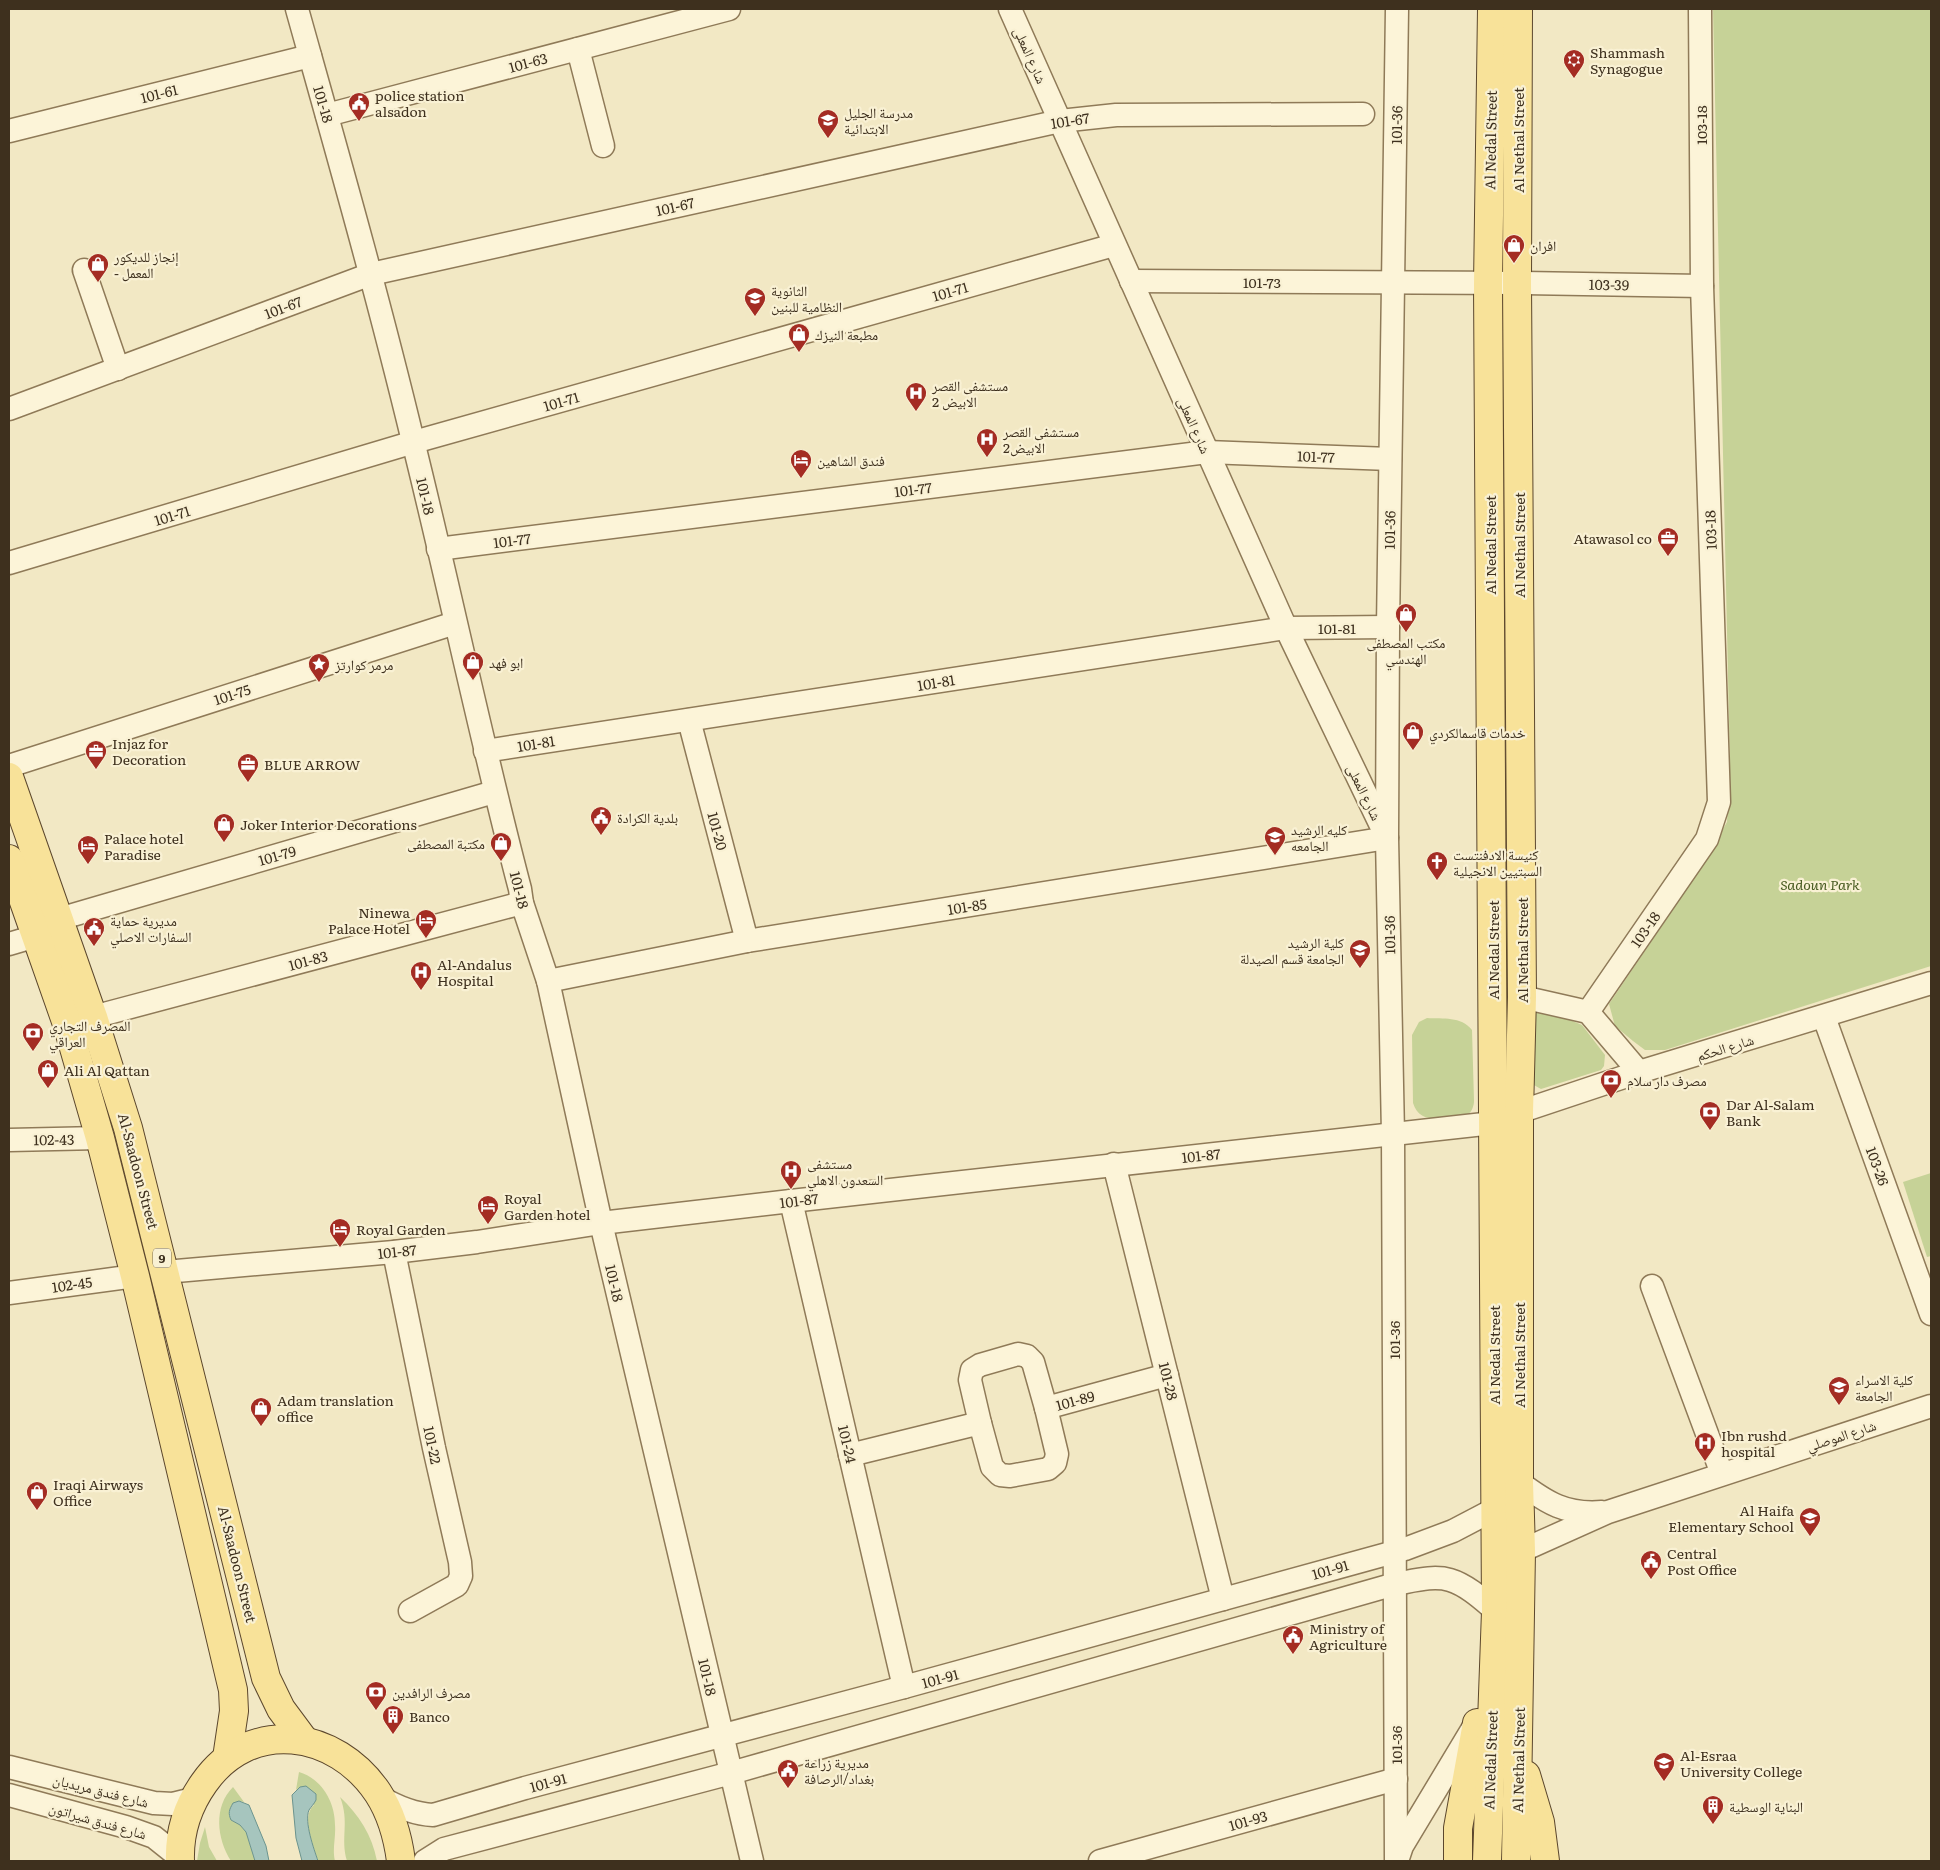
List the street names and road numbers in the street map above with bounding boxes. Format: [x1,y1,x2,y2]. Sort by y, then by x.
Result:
street label: شارع المعلى [1009,23,1052,87]
street label: 101-63 [506,47,550,77]
street label: 101-61 [138,79,180,107]
street label: 101-18 [309,83,339,125]
street label: Al Nethal Street [1508,87,1528,193]
street label: Al Nedal Street [1479,90,1501,190]
street label: 101-36 [1386,105,1406,145]
street label: 103-18 [1691,105,1711,145]
street label: 101-67 [1049,107,1091,133]
street label: 101-67 [654,192,696,220]
street label: 101-73 [1243,272,1281,292]
street label: 103-39 [1589,274,1629,294]
street label: 101-71 [930,276,971,306]
street label: 101-67 [261,291,305,323]
street label: 101-71 [541,386,582,416]
street label: شارع المعلى [1173,393,1216,457]
street label: 101-77 [1297,445,1335,467]
street label: 101-18 [412,475,440,517]
street label: 101-77 [893,477,933,501]
street label: Al Nethal Street [1509,492,1529,598]
street label: Al Nedal Street [1480,495,1500,595]
street label: 101-71 [152,500,193,530]
street label: 101-36 [1379,510,1399,550]
street label: 103-18 [1699,510,1721,550]
street label: 101-77 [492,528,532,552]
street label: 101-81 [1318,618,1356,638]
street label: 101-81 [916,669,957,695]
street label: 101-75 [211,679,253,709]
street label: 101-81 [516,730,557,756]
street label: شارع المعلى [1342,760,1387,824]
street label: 101-20 [703,810,733,852]
street label: 101-79 [256,840,298,870]
street label: 101-18 [506,869,534,911]
street label: 101-85 [946,893,988,919]
street label: Al Nethal Street [1512,897,1532,1003]
street label: Al Nedal Street [1483,900,1503,1000]
street label: 103-18 [1625,907,1665,951]
street label: 101-36 [1379,915,1399,955]
street label: 101-83 [286,945,330,975]
street label: شارع الحكم [1694,1029,1756,1066]
street label: Al-Saadoon Street [114,1111,164,1232]
street label: 102-43 [33,1129,75,1149]
street label: 101-87 [1180,1143,1222,1167]
street label: 103-26 [1862,1144,1894,1189]
street label: 101-87 [778,1188,820,1212]
street label: 101-87 [376,1239,418,1263]
road number: 9 [153,1248,171,1268]
street label: 101-18 [601,1262,629,1304]
street label: 102-45 [51,1271,93,1297]
street label: Al Nethal Street [1509,1302,1529,1408]
street label: Al Nedal Street [1484,1305,1504,1405]
street label: 101-36 [1384,1320,1404,1359]
street label: 101-28 [1155,1360,1183,1402]
street label: 101-89 [1053,1385,1097,1415]
street label: شارع الموصلي [1804,1414,1879,1458]
street label: 101-24 [834,1423,862,1465]
street label: 101-22 [419,1424,447,1466]
street label: Al-Saadoon Street [214,1504,262,1625]
street label: 101-91 [1309,1554,1351,1584]
street label: 101-18 [694,1656,722,1698]
street label: 101-91 [919,1663,961,1693]
street label: Al Nethal Street [1507,1707,1529,1813]
street label: Al Nedal Street [1478,1709,1502,1810]
street label: 101-36 [1386,1725,1406,1764]
street label: 101-91 [527,1767,569,1797]
street label: شارع فندق مريديان [51,1768,151,1813]
street label: شارع فندق شيراتون [47,1797,149,1844]
street label: 101-93 [1226,1805,1270,1835]

